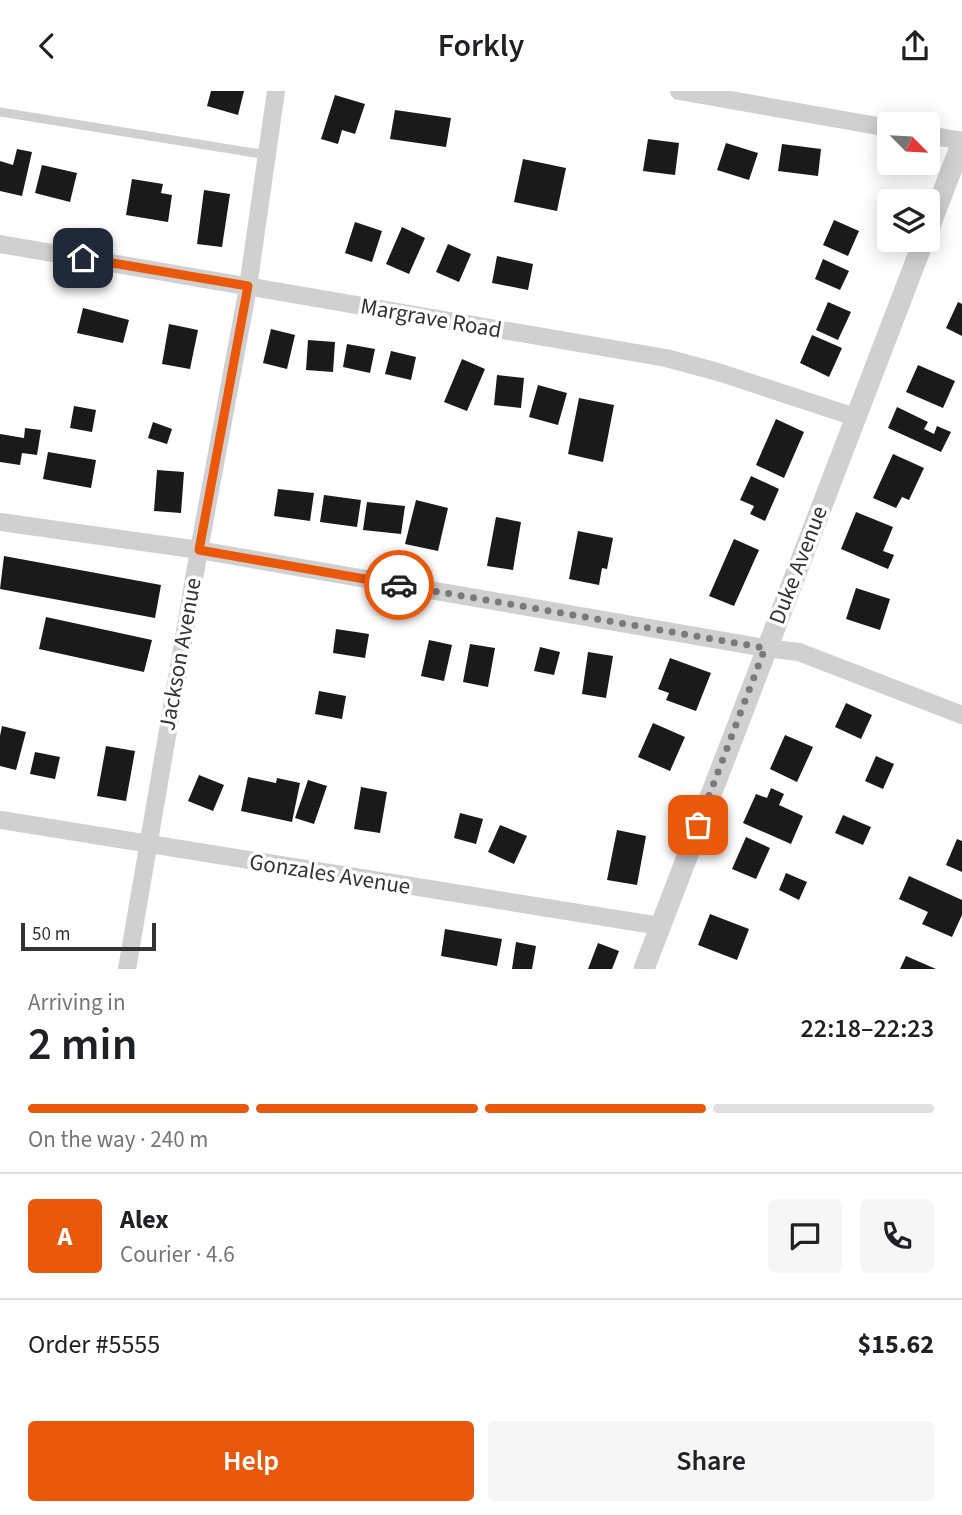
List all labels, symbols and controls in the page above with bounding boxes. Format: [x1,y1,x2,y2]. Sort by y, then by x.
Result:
text: Forkly [438,23,524,69]
icon: back [28,27,66,65]
icon: share [896,27,934,65]
north arrow [877,112,940,175]
map controls [877,112,940,252]
button: layers [877,189,940,252]
pin [53,228,113,288]
icon: home [64,239,102,277]
street label: Margrave Road [358,289,504,347]
street label: Duke Avenue [760,501,836,629]
courier [364,550,434,620]
icon: car [380,566,418,604]
street label: Jackson Avenue [150,575,210,733]
pin [668,795,728,855]
icon: bag [679,806,717,844]
street label: Gonzales Avenue [247,845,413,903]
scale bar [21,920,156,952]
text: 50 m [32,921,70,948]
text: Arriving in [28,986,126,1019]
text: 22:18–22:23 [801,1010,934,1047]
text: 2 min [28,1012,137,1077]
text: On the way · 240 m [28,1123,208,1156]
button: chat [768,1199,842,1273]
button: phone [860,1199,934,1273]
text: Alex [120,1201,169,1238]
text: A [58,1218,72,1255]
text: Courier · 4.6 [120,1238,235,1271]
text: Order #5555 [28,1326,160,1363]
text: $15.62 [858,1326,934,1363]
button: Help [28,1421,474,1501]
button: Share [488,1421,934,1501]

